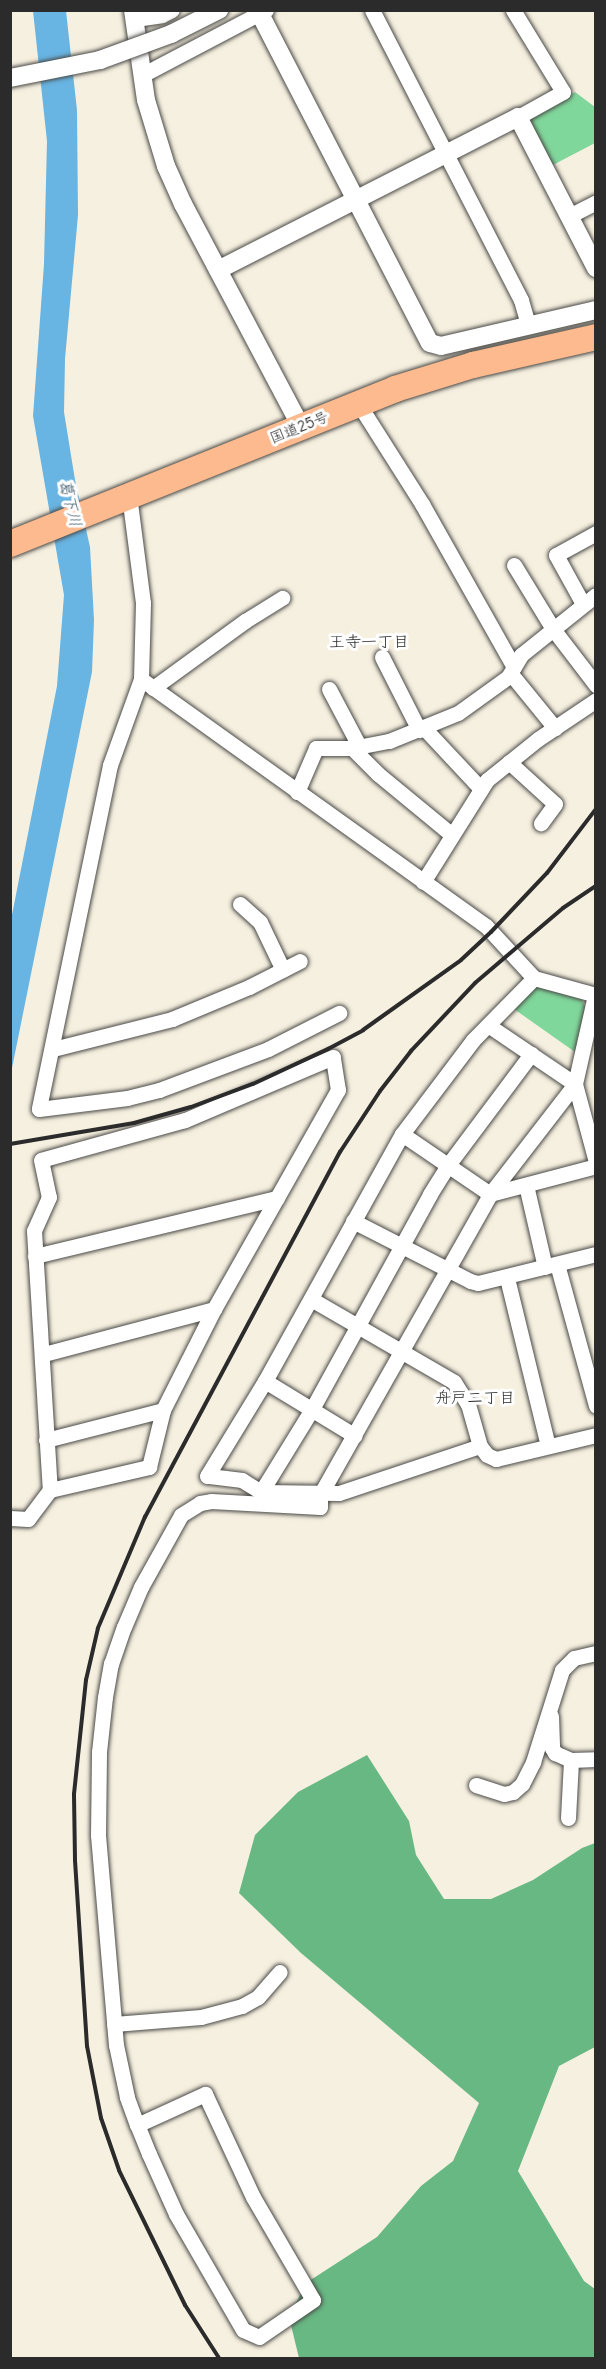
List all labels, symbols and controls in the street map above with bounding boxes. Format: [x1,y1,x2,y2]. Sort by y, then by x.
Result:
street label: 国道25号 [267,407,331,447]
water label: 葛下川 [56,477,86,529]
district label: 王寺一丁目 [329,631,409,651]
district label: 舟戸二丁目 [435,1387,515,1407]

